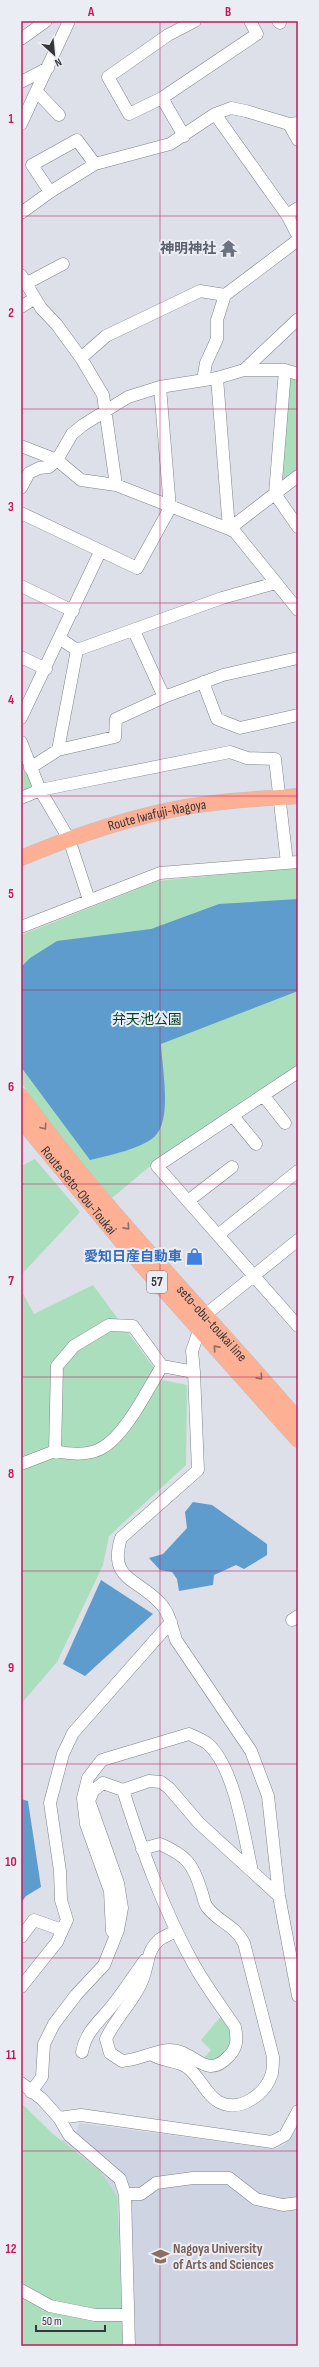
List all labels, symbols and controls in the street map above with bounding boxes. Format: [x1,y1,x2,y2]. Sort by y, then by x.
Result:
text: A [87,4,95,20]
text: B [225,4,231,20]
north arrow [34,34,74,74]
text: N [53,55,64,70]
text: 1 [8,111,14,127]
temple icon: 神明神社 [219,238,239,258]
place label: 神明神社 [160,240,216,257]
text: 2 [8,305,14,321]
text: 3 [8,499,14,515]
text: 4 [8,692,14,708]
street label: Route Iwafuji-Nagoya [106,795,207,834]
text: 5 [8,886,14,902]
park label: 弁天池公園 [112,1011,182,1028]
text: 6 [8,1079,14,1095]
one-way arrow [39,1123,46,1130]
street label: Route Seto-Obu-Toukai [38,1142,120,1238]
one-way arrow [122,1223,129,1230]
shop icon: 愛知日産自動車 [185,1246,205,1266]
place label: 愛知日産自動車 [84,1248,182,1265]
road number: 57 [147,1271,167,1293]
text: 7 [8,1273,14,1289]
street label: seto-obu-toukai line [173,1281,251,1365]
one-way arrow [213,1345,220,1353]
one-way arrow [255,1372,262,1380]
text: 8 [8,1466,14,1482]
text: 9 [8,1660,14,1676]
text: 10 [5,1854,17,1870]
text: 11 [6,2047,16,2063]
place label: Nagoya University of Arts and Sciences [173,2240,274,2273]
text: 12 [6,2241,17,2257]
school or university icon: Nagoya University of Arts and Sciences [150,2246,170,2266]
scale bar [36,2307,105,2333]
text: 50 m [42,2314,62,2329]

